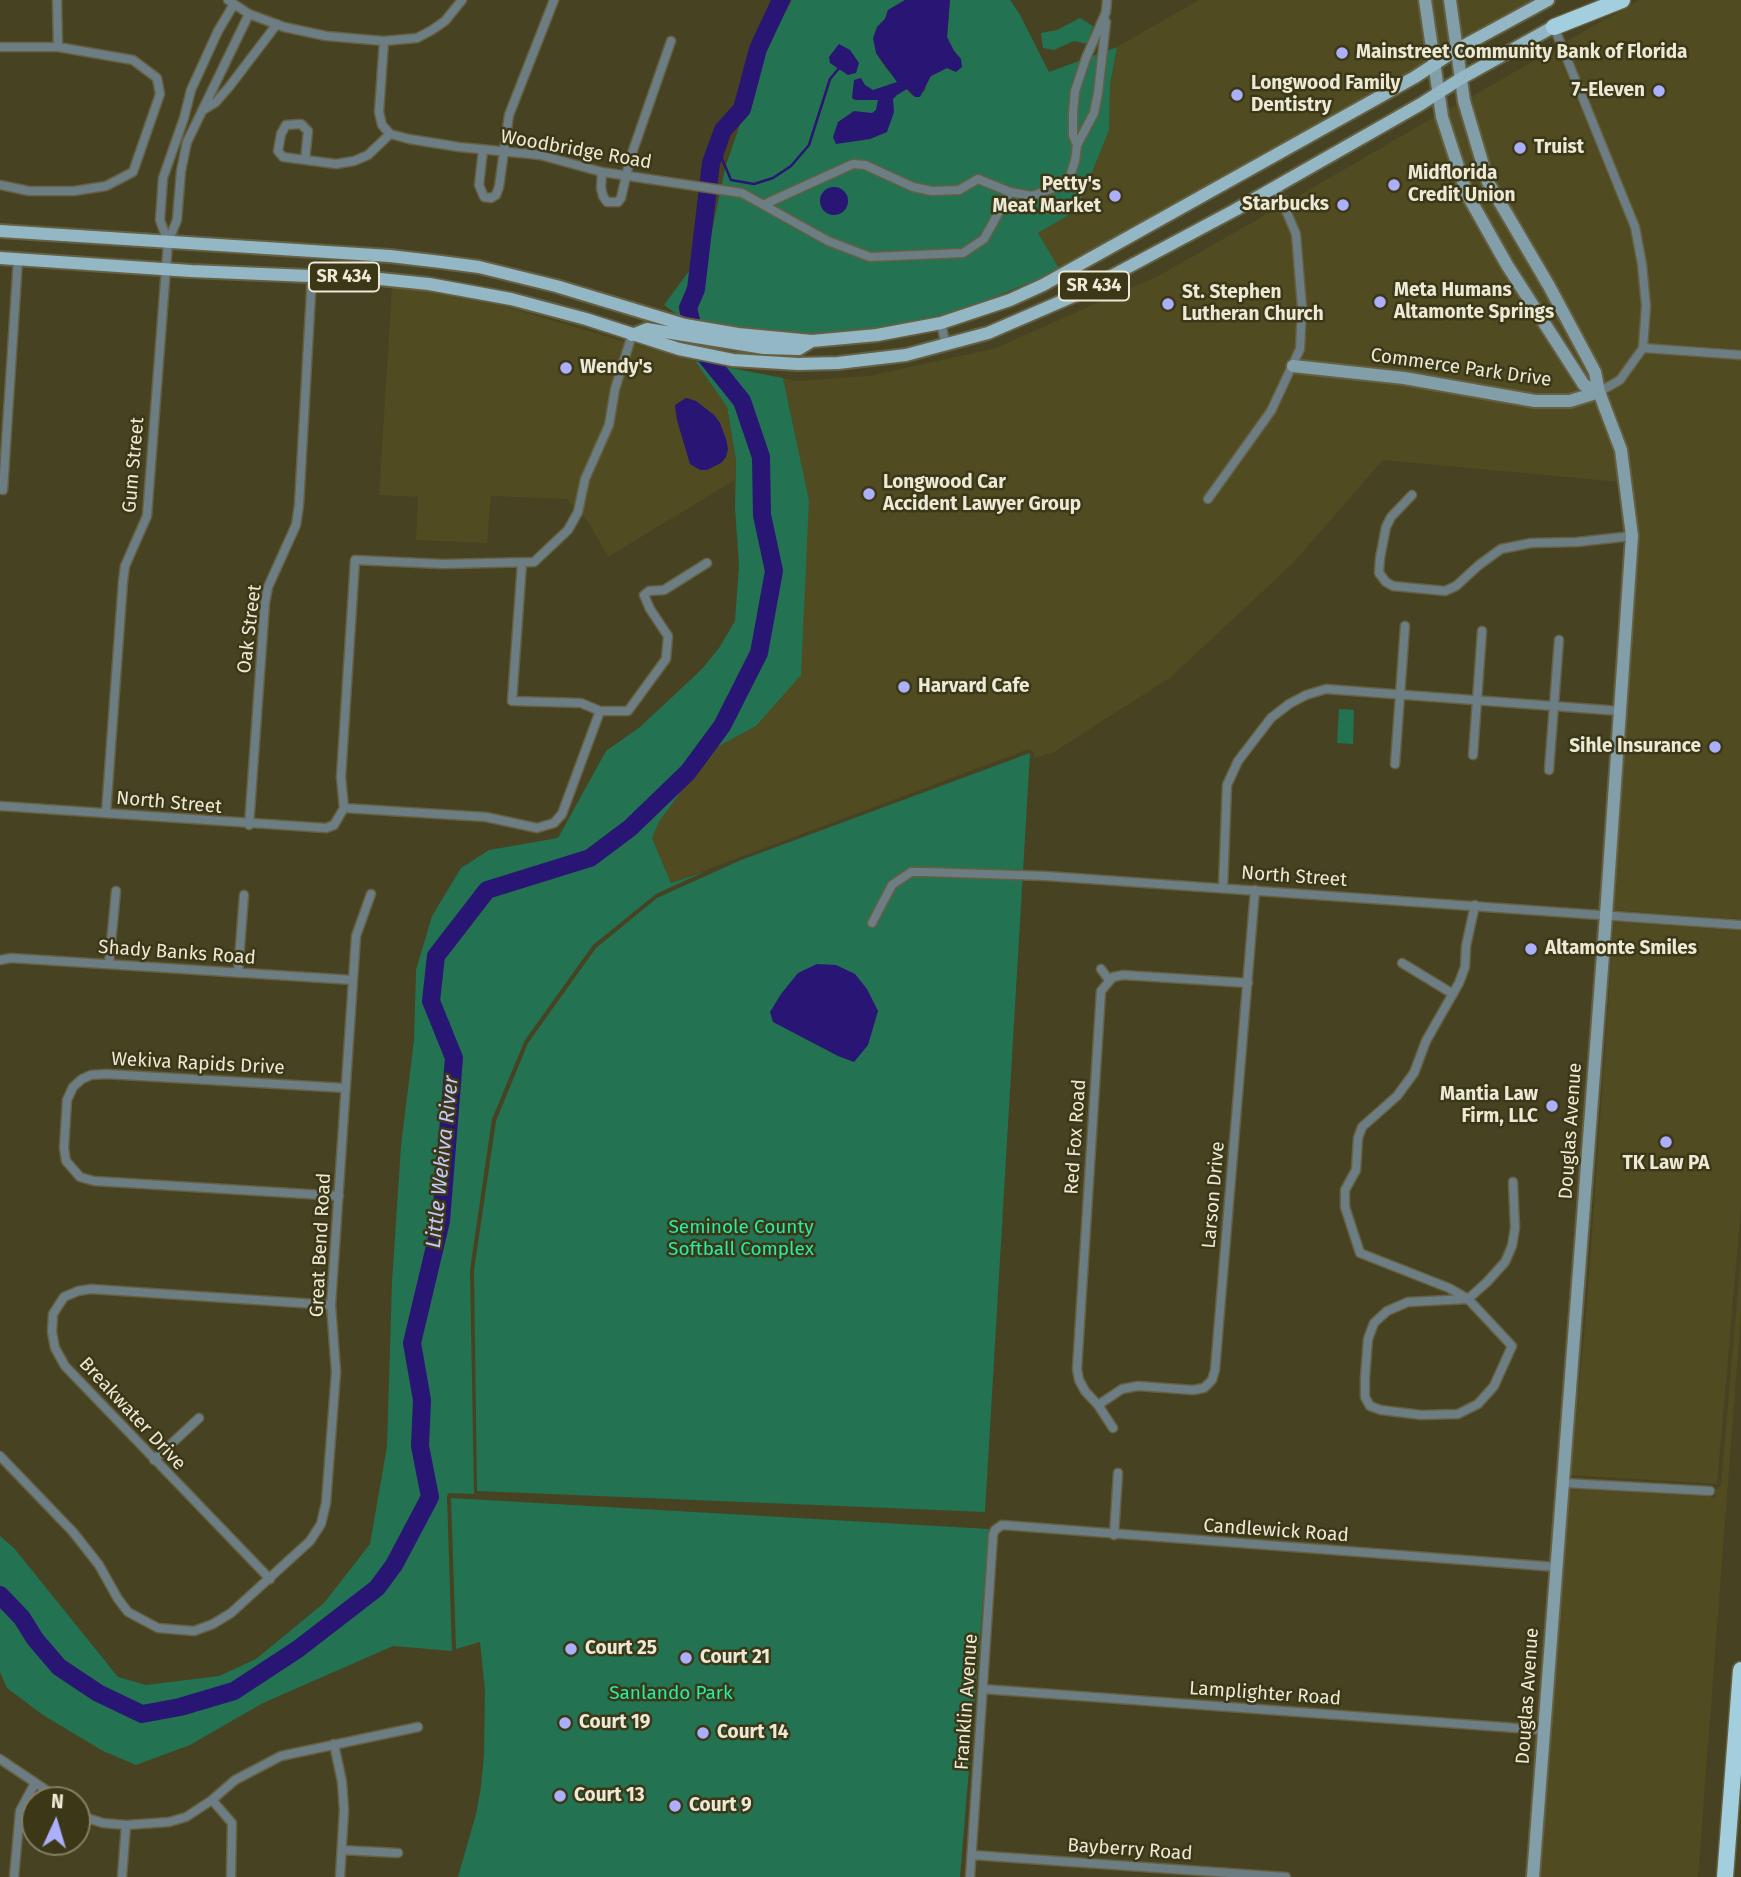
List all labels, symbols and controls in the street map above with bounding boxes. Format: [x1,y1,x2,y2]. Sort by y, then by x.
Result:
place label: Mainstreet Community Bank of Florida [1356,42,1688,64]
marker: Mainstreet Community Bank of Florida [1334,45,1350,61]
place label: Longwood Family Dentistry [1251,73,1400,117]
place label: 7-Eleven [1572,80,1645,102]
marker: 7-Eleven [1651,83,1667,99]
marker: Longwood Family Dentistry [1229,87,1245,103]
street label: Woodbridge Road [499,125,653,175]
place label: Truist [1534,137,1584,159]
marker: Truist [1512,140,1528,156]
place label: Midflorida Credit Union [1408,163,1516,207]
place label: Petty's Meat Market [992,174,1101,218]
marker: Midflorida Credit Union [1386,177,1402,193]
marker: Petty's Meat Market [1107,188,1123,204]
place label: Starbucks [1242,194,1329,216]
marker: Starbucks [1335,197,1351,213]
road number: SR 434 [309,262,379,292]
road number: SR 434 [1059,272,1129,300]
place label: Meta Humans Altamonte Springs [1394,280,1554,324]
place label: St. Stephen Lutheran Church [1182,282,1324,326]
marker: Meta Humans Altamonte Springs [1372,294,1388,310]
marker: St. Stephen Lutheran Church [1160,296,1176,312]
street label: Commerce Park Drive [1369,344,1553,392]
place label: Wendy's [580,357,652,379]
marker: Wendy's [558,360,574,376]
street label: Gum Street [118,416,150,514]
place label: Longwood Car Accident Lawyer Group [883,472,1081,516]
marker: Longwood Car Accident Lawyer Group [861,486,877,502]
street label: Oak Street [233,583,267,675]
place label: Harvard Cafe [918,676,1030,698]
marker: Harvard Cafe [896,679,912,695]
place label: Sihle Insurance [1569,736,1701,758]
marker: Sihle Insurance [1707,739,1723,755]
street label: North Street [115,787,223,819]
street label: North Street [1240,862,1348,892]
street label: Shady Banks Road [97,936,257,970]
place label: Altamonte Smiles [1545,938,1697,960]
marker: Altamonte Smiles [1523,941,1539,957]
street label: Wekiva Rapids Drive [111,1048,285,1080]
street label: Douglas Avenue [1555,1062,1587,1200]
water label: Little Wekiva River [421,1075,465,1249]
street label: Red Fox Road [1061,1079,1091,1195]
place label: Mantia Law Firm, LLC [1440,1084,1538,1128]
marker: Mantia Law Firm, LLC [1544,1098,1560,1114]
marker: TK Law PA [1658,1134,1674,1150]
street label: Larson Drive [1198,1141,1230,1249]
place label: TK Law PA [1623,1153,1709,1175]
street label: Great Bend Road [306,1172,336,1318]
park label: Seminole County Softball Complex [668,1217,814,1261]
street label: Breakwater Drive [74,1353,190,1475]
street label: Candlewick Road [1203,1515,1349,1547]
street label: Douglas Avenue [1512,1627,1544,1765]
street label: Franklin Avenue [951,1633,983,1771]
place label: Court 25 [585,1638,657,1660]
marker: Court 25 [563,1641,579,1657]
place label: Court 21 [700,1647,770,1669]
marker: Court 21 [678,1650,694,1666]
street label: Lamplighter Road [1188,1677,1342,1711]
park label: Sanlando Park [609,1683,733,1705]
place label: Court 19 [579,1712,650,1734]
marker: Court 19 [557,1715,573,1731]
place label: Court 14 [717,1722,789,1744]
marker: Court 14 [695,1725,711,1741]
place label: Court 13 [574,1785,645,1807]
north arrow [21,1786,91,1856]
marker: Court 13 [552,1788,568,1804]
text: N [50,1790,64,1813]
place label: Court 9 [689,1795,752,1817]
marker: Court 9 [667,1798,683,1814]
street label: Bayberry Road [1067,1834,1193,1866]

